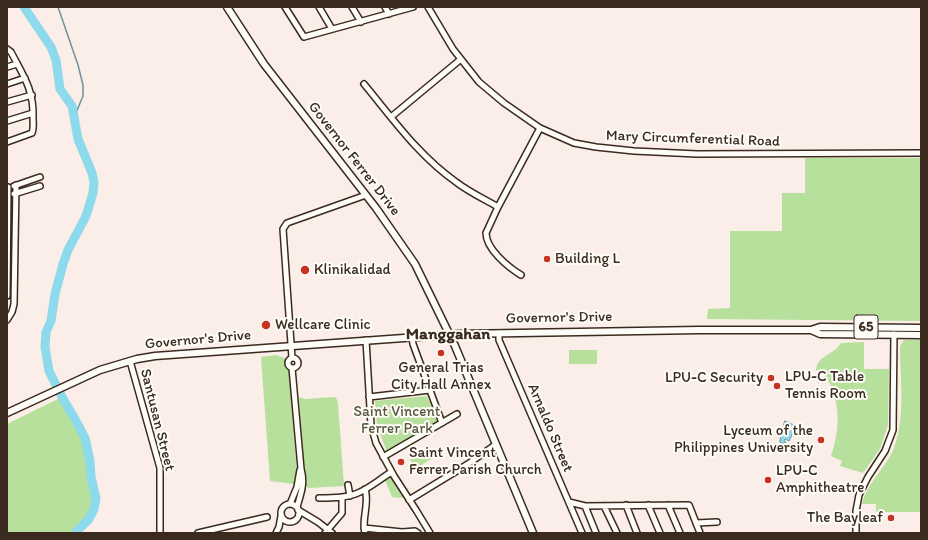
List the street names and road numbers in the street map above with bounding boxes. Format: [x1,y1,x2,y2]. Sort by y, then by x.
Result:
street label: Governor Ferrer Drive [304,99,404,219]
street label: Mary Circumferential Road [605,127,781,151]
street label: Governor's Drive [506,308,612,328]
road number: 65 [854,315,878,339]
street label: Governor's Drive [144,326,252,354]
street label: Santusan Street [136,367,178,473]
street label: Arnaldo Street [523,381,577,475]

